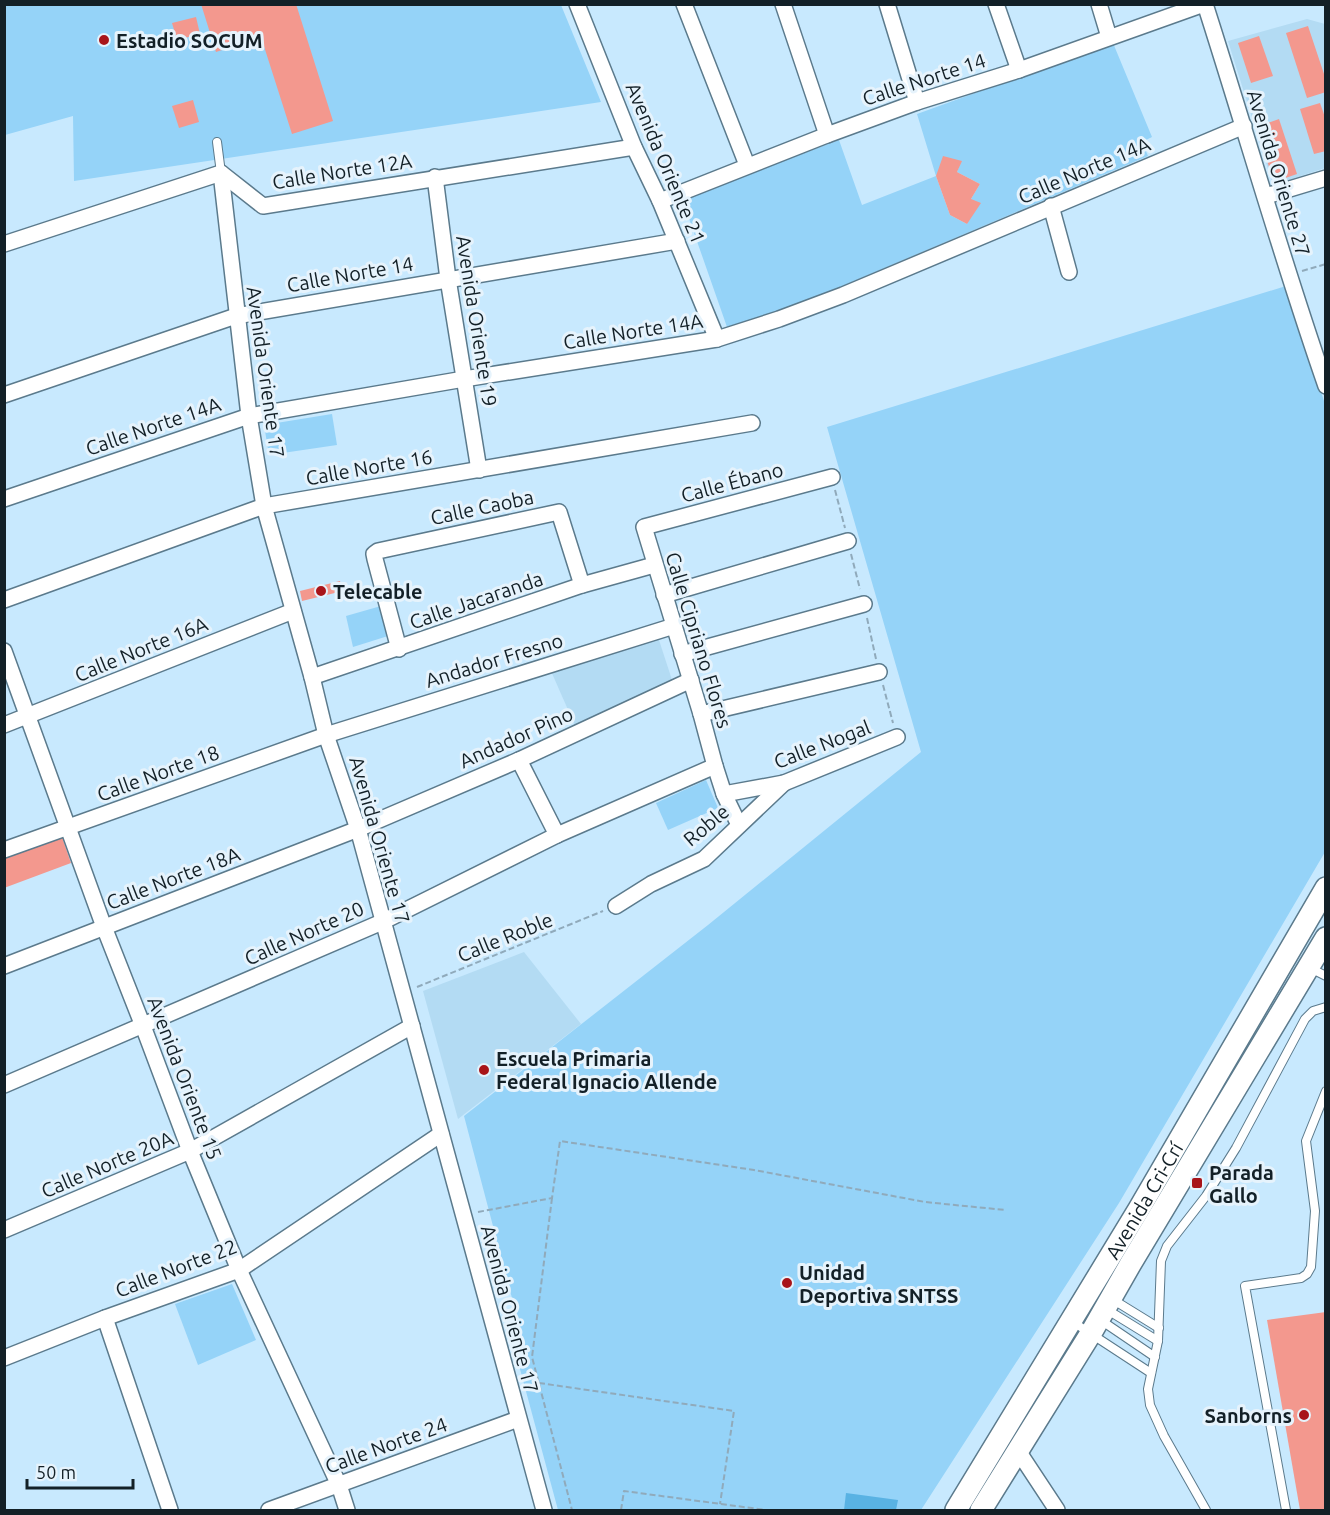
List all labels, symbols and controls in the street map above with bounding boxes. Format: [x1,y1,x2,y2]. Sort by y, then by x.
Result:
place label: Estadio SOCUM [116,29,263,52]
marker: Estadio SOCUM [97,33,111,47]
street label: Calle Norte 14 [859,48,989,110]
street label: Avenida Oriente 21 [622,79,710,247]
street label: Avenida Oriente 27 [1243,87,1315,259]
street label: Calle Norte 14A [1015,132,1153,208]
street label: Calle Norte 12A [270,149,414,193]
street label: Avenida Oriente 19 [452,234,502,408]
street label: Calle Norte 14 [285,252,415,296]
street label: Avenida Oriente 17 [243,285,289,459]
street label: Calle Norte 14A [561,309,705,353]
street label: Calle Norte 14A [82,392,224,460]
street label: Calle Norte 16 [304,445,434,489]
street label: Calle Ébano [678,457,786,507]
street label: Calle Caoba [428,485,536,529]
street label: Calle Cipriano Flores [661,549,737,731]
street label: Calle Jacaranda [406,566,546,634]
place label: Telecable [333,580,423,603]
marker: Telecable [314,584,328,598]
street label: Calle Norte 16A [71,612,211,686]
street label: Andador Fresno [422,628,566,692]
street label: Andador Pino [456,702,576,772]
street label: Calle Nogal [770,715,874,773]
street label: Calle Norte 18 [94,740,222,806]
street label: Avenida Oriente 17 [345,754,415,926]
street label: Roble [679,799,733,851]
street label: Calle Norte 18A [103,842,243,914]
street label: Calle Norte 20 [241,896,367,970]
street label: Calle Roble [454,907,556,967]
street label: Avenida Oriente 15 [143,993,227,1163]
place label: Escuela Primaria Federal Ignacio Allende [496,1047,717,1093]
marker: Escuela Primaria Federal Ignacio Allende [477,1063,491,1077]
street label: Calle Norte 20A [38,1126,176,1202]
street label: Avenida Cri-Crí [1100,1137,1188,1263]
place label: Parada Gallo [1209,1161,1274,1207]
marker: Parada Gallo [1190,1176,1204,1190]
street label: Avenida Oriente 17 [477,1223,543,1395]
street label: Calle Norte 22 [112,1234,240,1302]
place label: Unidad Deportiva SNTSS [799,1261,958,1307]
marker: Unidad Deportiva SNTSS [780,1276,794,1290]
place label: Sanborns [1205,1404,1292,1427]
marker: Sanborns [1297,1408,1311,1422]
street label: Calle Norte 24 [322,1412,450,1478]
scale bar [27,1452,134,1490]
text: 50 m [36,1462,76,1482]

